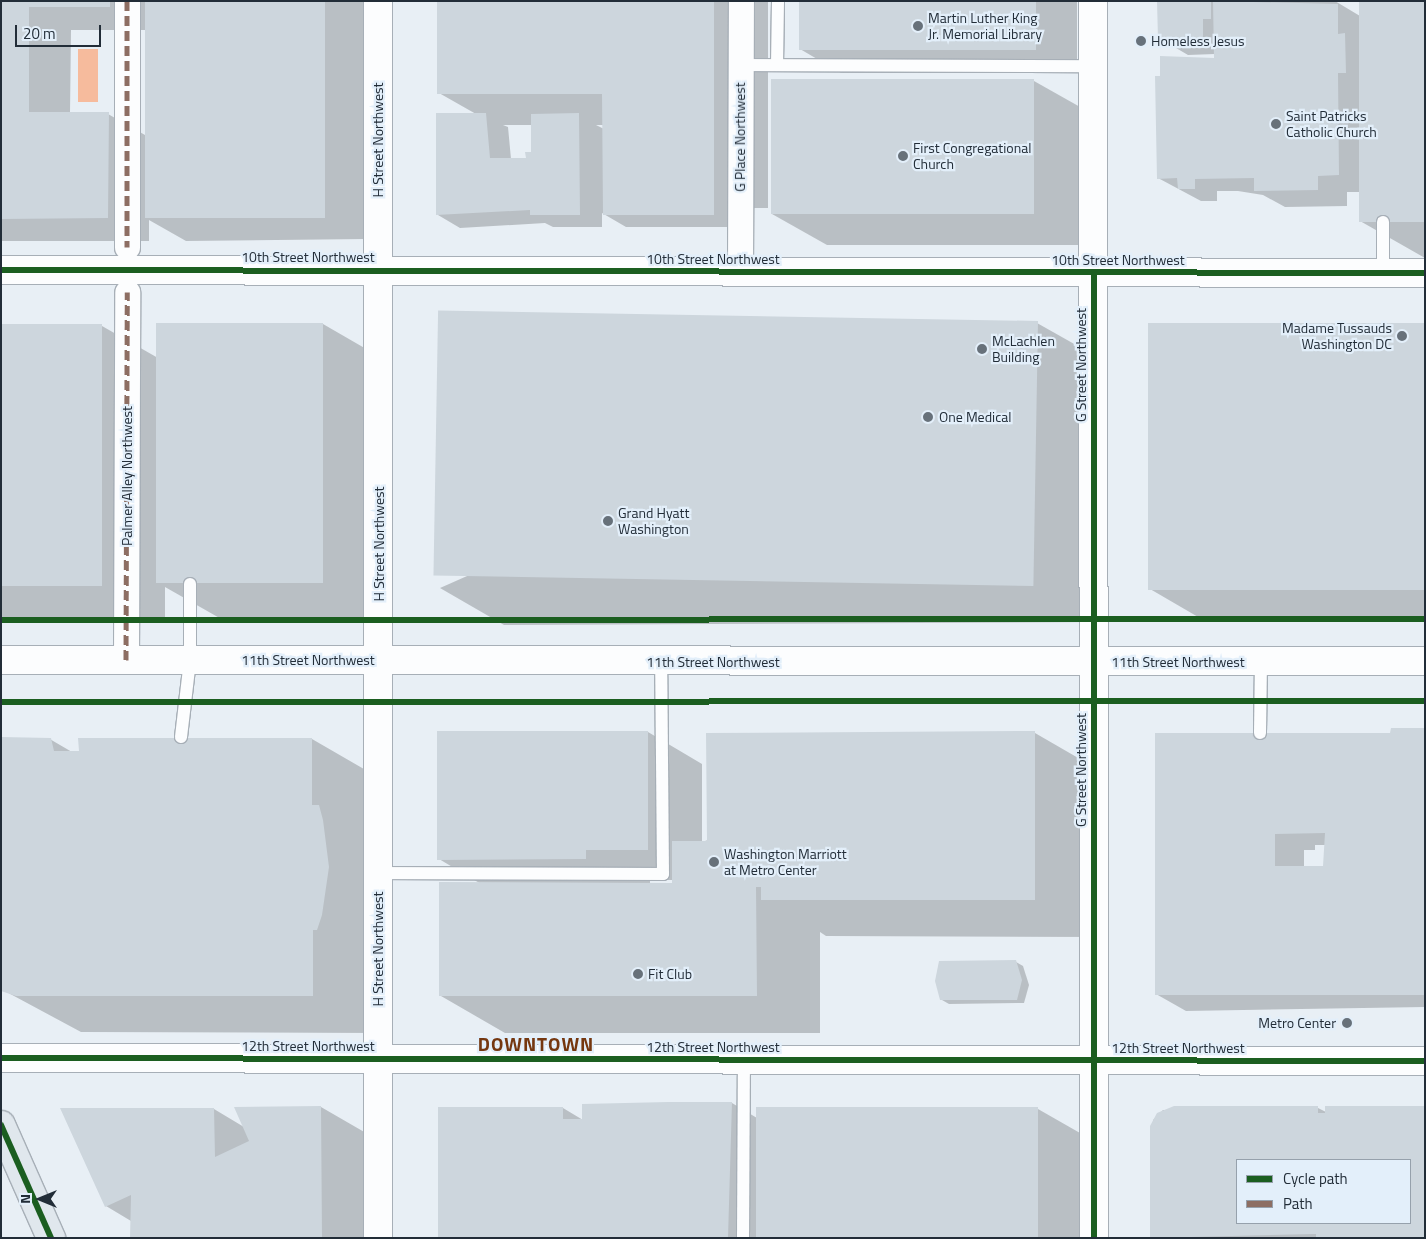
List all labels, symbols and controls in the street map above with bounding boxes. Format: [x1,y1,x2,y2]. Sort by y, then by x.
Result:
place label: Martin Luther King Jr. Memorial Library [928,10,1042,42]
scale bar [18,15,104,47]
marker: Martin Luther King Jr. Memorial Library [912,20,924,32]
text: 20 m [23,22,56,45]
place label: Homeless Jesus [1151,33,1244,49]
marker: Homeless Jesus [1135,35,1147,47]
street label: G Place Northwest [732,82,748,192]
street label: H Street Northwest [370,83,386,197]
place label: Saint Patricks Catholic Church [1286,108,1377,140]
marker: Saint Patricks Catholic Church [1270,118,1282,130]
place label: First Congregational Church [913,140,1031,172]
marker: First Congregational Church [897,150,909,162]
street label: 10th Street Northwest [241,249,375,265]
street label: 10th Street Northwest [646,251,780,267]
street label: 10th Street Northwest [1051,252,1185,268]
street label: G Street Northwest [1073,308,1089,422]
place label: Madame Tussauds Washington DC [1282,320,1392,352]
marker: Madame Tussauds Washington DC [1396,330,1408,342]
place label: McLachlen Building [992,333,1055,366]
marker: McLachlen Building [976,343,988,355]
street label: Palmer Alley Northwest [119,406,135,546]
place label: One Medical [939,409,1011,425]
marker: One Medical [921,410,935,424]
street label: H Street Northwest [371,487,387,601]
place label: Grand Hyatt Washington [618,505,689,538]
marker: Grand Hyatt Washington [602,515,614,527]
street label: 11th Street Northwest [241,652,375,668]
street label: 11th Street Northwest [646,654,780,670]
street label: 11th Street Northwest [1111,654,1245,670]
street label: G Street Northwest [1073,713,1089,827]
place label: Washington Marriott at Metro Center [724,846,847,879]
marker: Washington Marriott at Metro Center [708,856,720,868]
street label: H Street Northwest [370,892,386,1006]
place label: Fit Club [648,966,692,982]
marker: Fit Club [632,968,644,980]
place label: Metro Center [1258,1015,1336,1031]
marker: Metro Center [1340,1016,1354,1030]
district label: DOWNTOWN [477,1033,595,1055]
street label: 12th Street Northwest [241,1038,375,1054]
street label: 12th Street Northwest [646,1039,780,1055]
street label: 12th Street Northwest [1111,1040,1245,1056]
legend [1236,1159,1411,1224]
text: Cycle path [1283,1167,1348,1190]
north arrow [15,1174,65,1224]
text: Path [1283,1192,1313,1215]
text: N [14,1194,35,1204]

